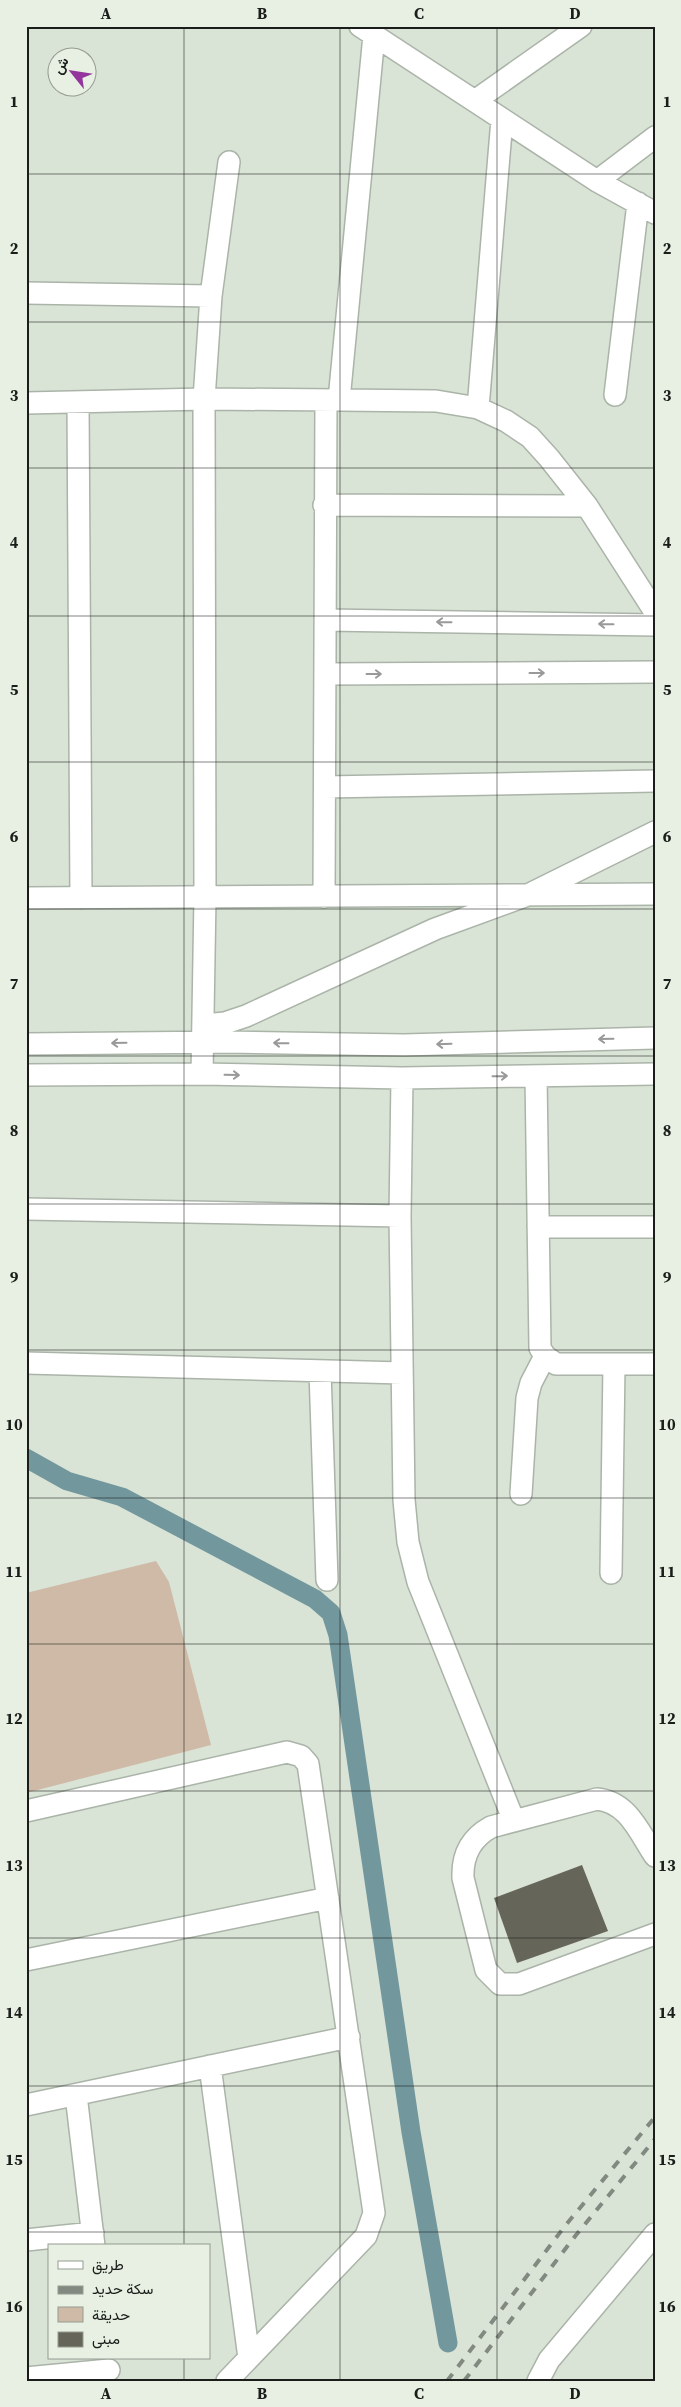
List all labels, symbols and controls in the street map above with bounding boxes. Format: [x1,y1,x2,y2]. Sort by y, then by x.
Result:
text: A [101,2,112,24]
text: B [257,2,268,24]
text: C [414,2,424,24]
text: D [569,2,581,24]
north arrow [48,48,98,98]
text: ش [48,53,74,78]
text: 1 [10,90,18,112]
text: 1 [663,90,671,112]
text: 2 [10,237,19,259]
text: 2 [663,237,672,259]
text: 3 [10,384,19,406]
text: 3 [663,384,672,406]
text: 4 [10,531,19,553]
text: 4 [663,531,672,553]
one-way arrow [436,617,452,626]
one-way arrow [598,619,614,629]
one-way arrow [528,668,545,678]
one-way arrow [366,669,382,679]
text: 5 [10,678,19,700]
text: 5 [663,678,672,700]
text: 6 [10,825,19,847]
text: 6 [663,825,672,847]
text: 7 [10,972,19,994]
text: 7 [663,972,672,994]
one-way arrow [598,1034,614,1044]
one-way arrow [111,1038,127,1048]
one-way arrow [273,1038,290,1048]
one-way arrow [436,1039,452,1048]
one-way arrow [224,1070,240,1079]
one-way arrow [492,1071,508,1081]
text: 8 [10,1119,18,1141]
text: 8 [663,1119,671,1141]
text: 9 [10,1266,19,1288]
text: 9 [663,1266,672,1288]
text: 10 [5,1413,23,1435]
text: 10 [658,1413,676,1435]
text: 11 [5,1560,23,1582]
text: 11 [658,1560,676,1582]
text: 12 [5,1707,23,1729]
text: 12 [658,1707,676,1729]
text: 13 [5,1854,23,1876]
text: 13 [658,1854,676,1876]
text: 14 [5,2001,23,2023]
text: 14 [658,2001,676,2023]
text: 15 [5,2148,23,2170]
text: 15 [658,2148,676,2170]
legend [48,2244,210,2360]
text: طريق [92,2254,124,2275]
text: سكة حديد [92,2278,154,2299]
text: 16 [5,2295,23,2317]
text: 16 [658,2295,676,2317]
text: حديقة [92,2304,130,2325]
text: مبنى [92,2328,120,2349]
text: A [101,2382,112,2404]
text: B [257,2382,268,2404]
text: C [414,2382,424,2404]
text: D [569,2382,581,2404]

